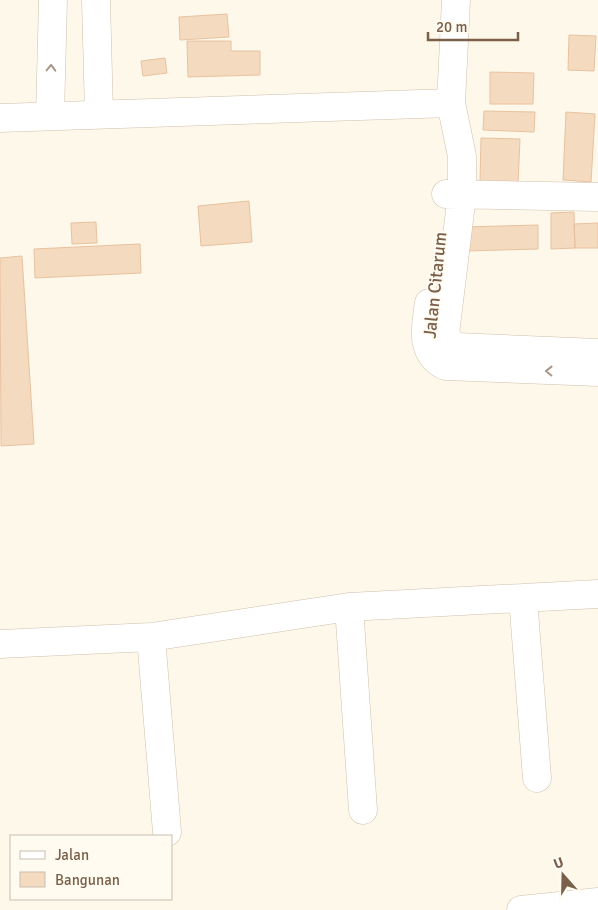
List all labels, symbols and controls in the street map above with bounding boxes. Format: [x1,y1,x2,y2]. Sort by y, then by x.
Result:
scale bar [428,10,518,42]
text: 20 m [436,18,467,36]
one-way arrow [46,63,56,71]
street label: Jalan Citarum [418,231,452,339]
one-way arrow [545,366,553,376]
legend [10,835,172,900]
text: Jalan [55,846,89,864]
north arrow [538,850,588,900]
text: U [551,854,566,873]
text: Bangunan [55,871,120,889]

